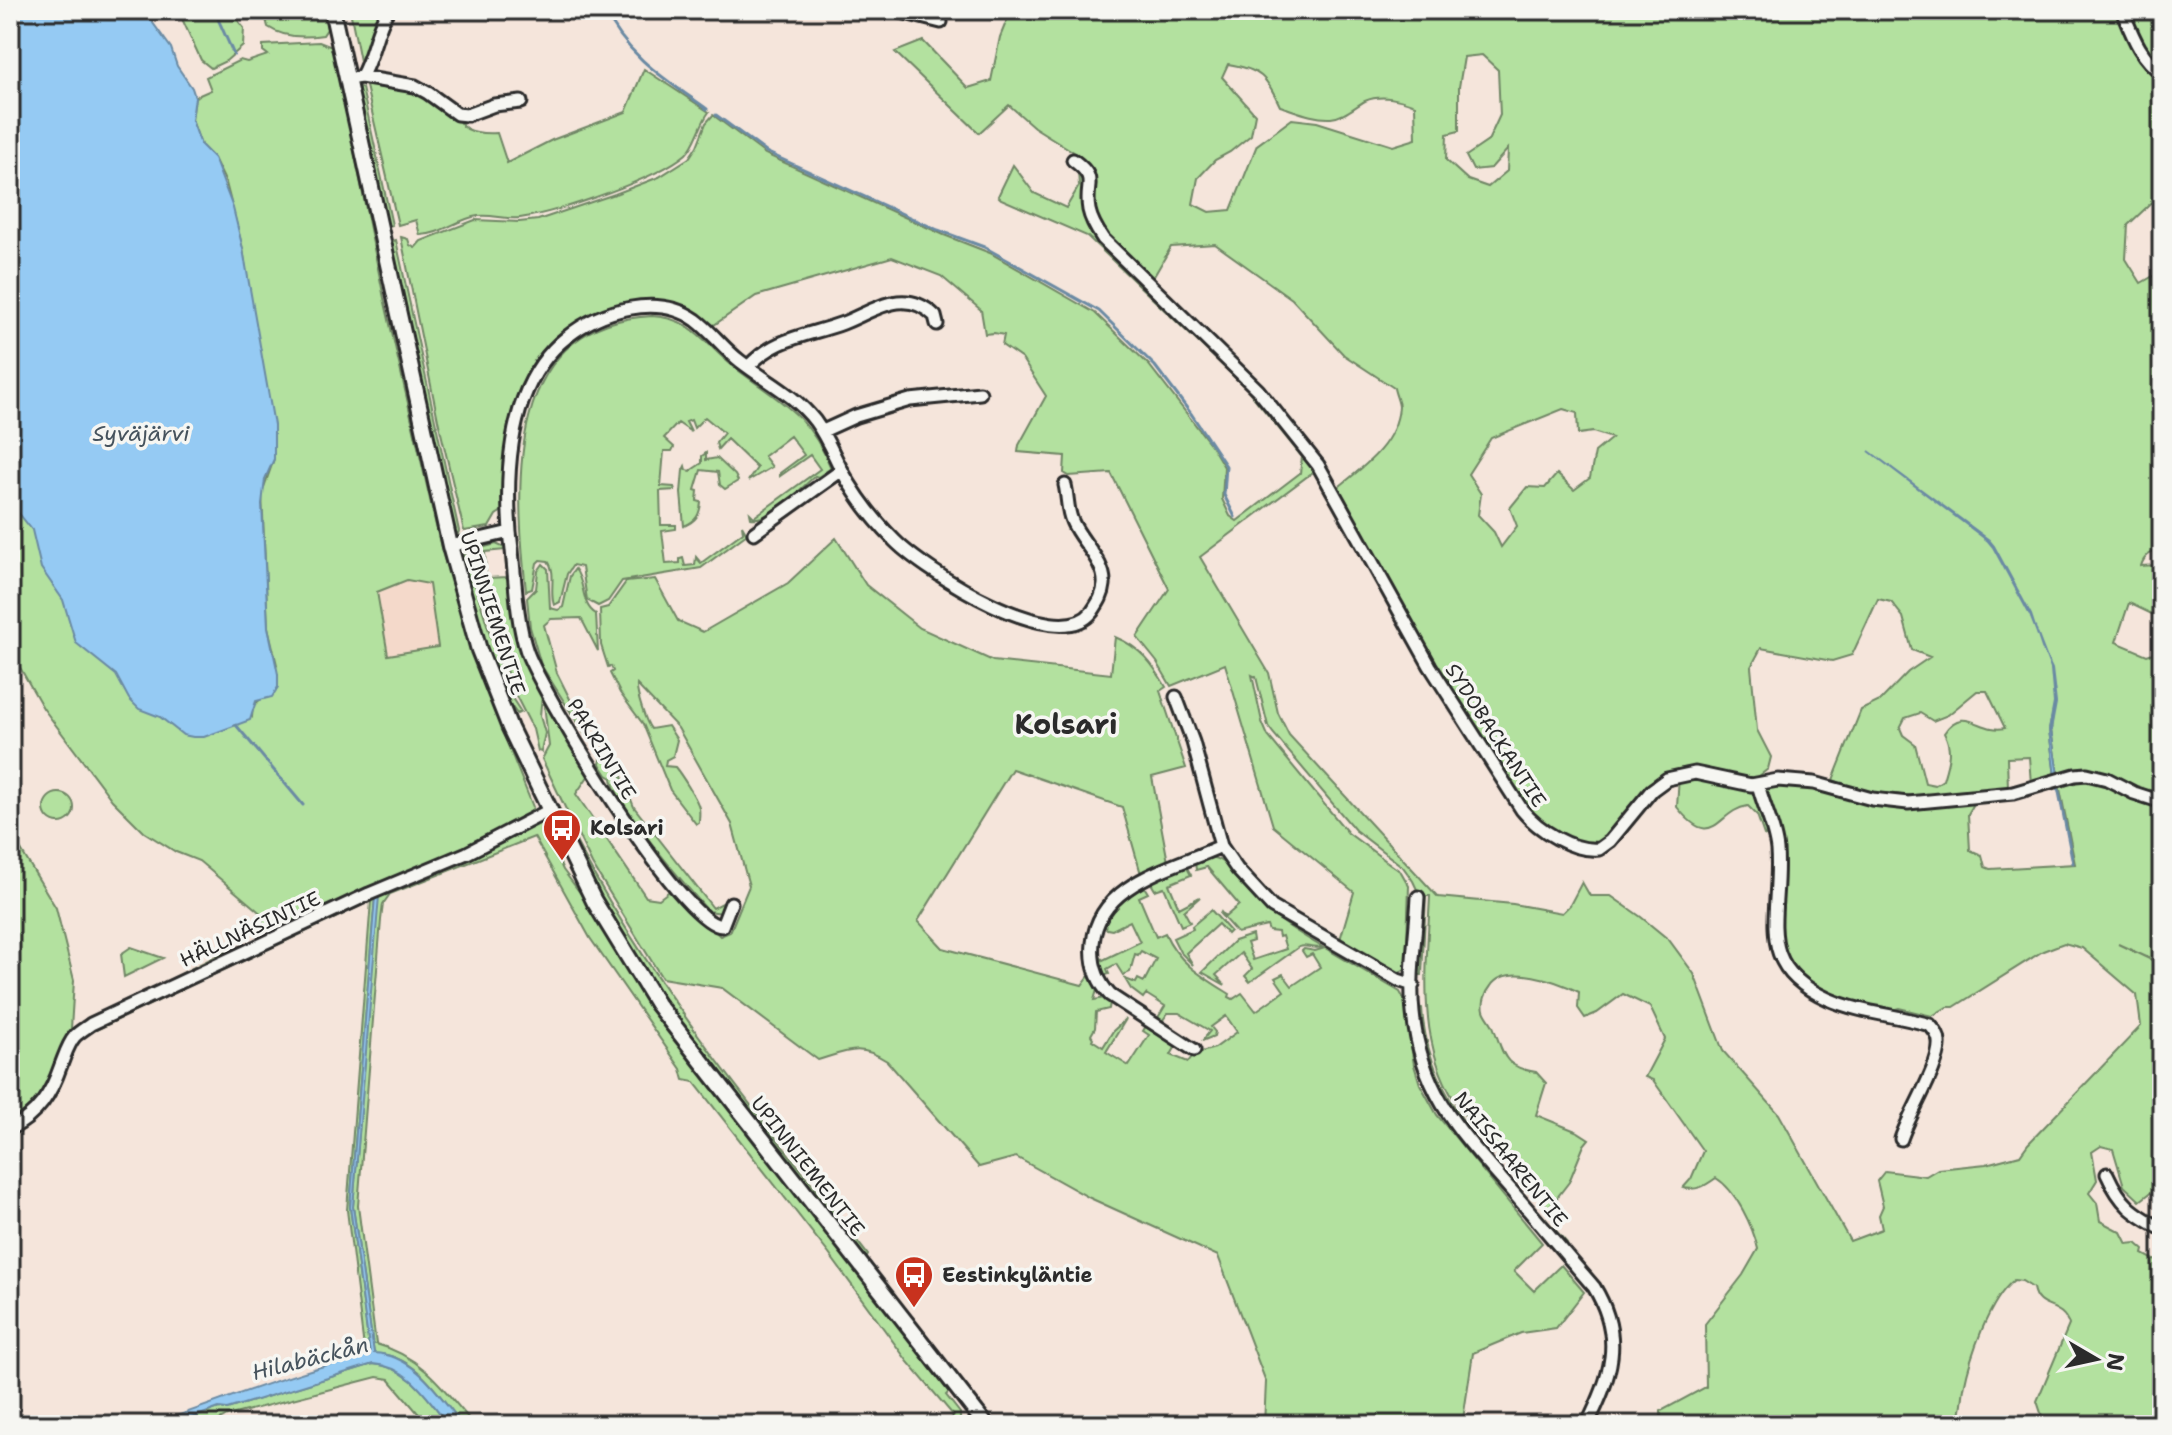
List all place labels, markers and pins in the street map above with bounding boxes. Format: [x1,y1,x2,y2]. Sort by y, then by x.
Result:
bus stop icon: Kolsari [541,807,583,862]
place label: Kolsari [590,815,664,841]
bus stop icon: Eestinkyläntie [893,1254,935,1309]
place label: Eestinkyläntie [942,1262,1092,1288]

